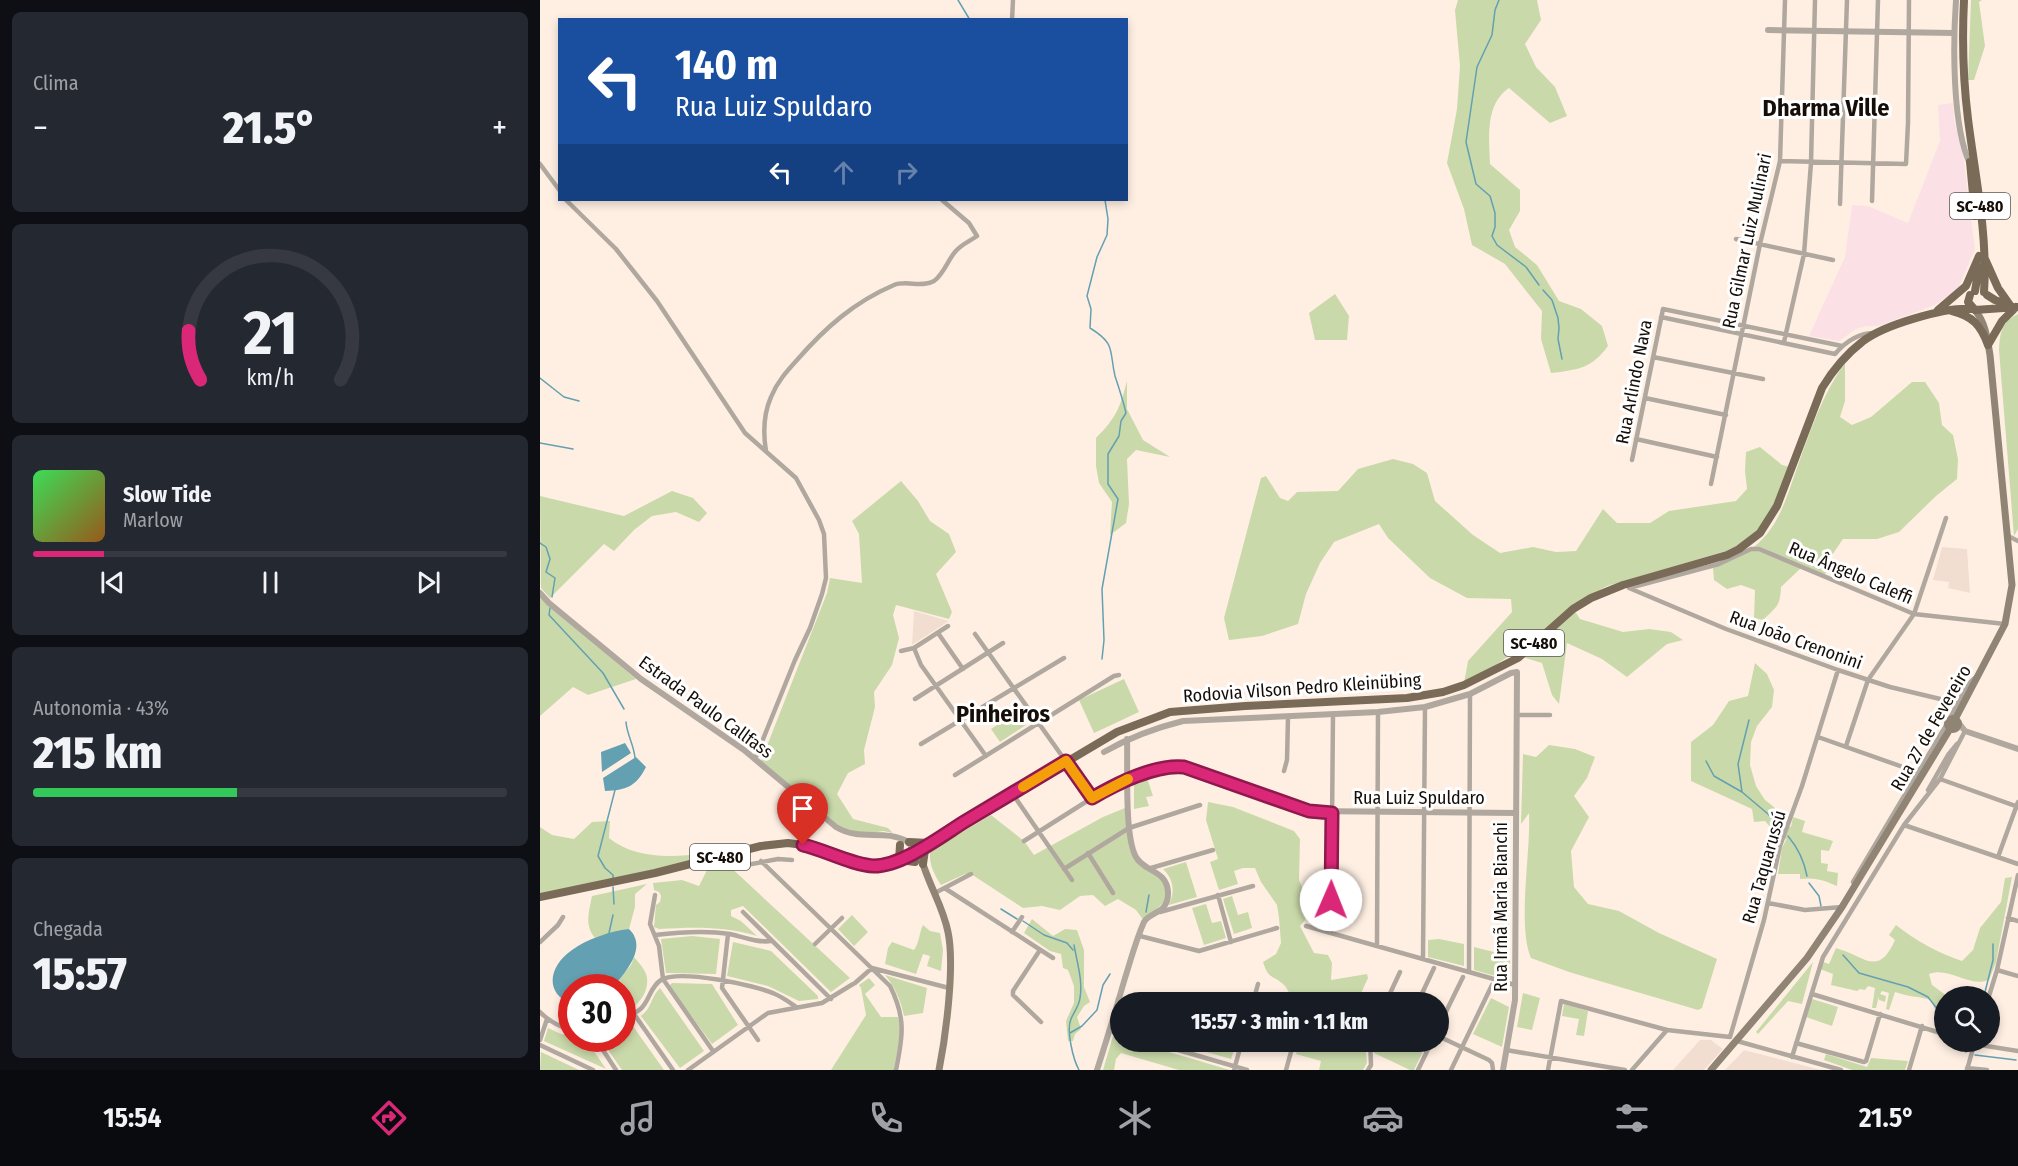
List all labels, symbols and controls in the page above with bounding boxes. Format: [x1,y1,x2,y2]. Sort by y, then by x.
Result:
text: 140 m [675,40,778,90]
icon: left [576,42,654,120]
text: Clima [33,71,78,95]
text: Rua Luiz Spuldaro [675,91,872,123]
district label: Dharma Ville [1763,94,1889,122]
text: 21.5° [223,101,317,155]
text: − [33,108,48,148]
text: + [492,108,507,148]
street label: Rua Gilmar Luiz Mulinari [1718,151,1776,331]
icon: left [764,156,797,189]
icon: ahead [827,156,860,189]
icon: right [890,156,923,189]
road number: SC-480 [1950,193,2010,219]
text: 21 [242,297,297,372]
street label: Rua Arlindo Nava [1611,318,1657,446]
text: km/h [246,366,294,392]
text: Slow Tide [123,481,211,508]
text: Marlow [123,508,183,532]
street label: Rua Ângelo Caleffi [1786,537,1916,609]
icon: previous [96,566,129,599]
icon: pause [254,566,287,599]
icon: next [412,566,445,599]
street label: Rua João Crenonini [1727,606,1865,674]
road number: SC-480 [1504,630,1564,656]
street label: Estrada Paulo Callfass [635,651,778,763]
street label: Rua 27 de Fevereiro [1886,661,1976,795]
street label: Rodovia Vilson Pedro Kleinübing [1182,669,1422,707]
text: Autonomia · 43% [33,696,169,720]
district label: Pinheiros [956,700,1051,728]
text: 215 km [33,726,162,780]
pin [777,783,828,845]
street label: Rua Luiz Spuldaro [1353,787,1485,809]
icon: arrive [786,792,819,825]
street label: Rua Taquarussú [1737,808,1791,926]
street label: Rua Irmã Maria Bianchi [1490,822,1512,992]
road number: SC-480 [690,844,750,870]
position arrow [1299,868,1363,932]
text: Chegada [33,917,103,941]
text: 15:57 [33,947,127,1001]
speed limit sign: 30 [558,974,636,1052]
map controls [1934,986,2000,1052]
button: search [1934,986,2000,1052]
text: 15:57 · 3 min · 1.1 km [1191,1008,1368,1035]
icon: directions [368,1097,410,1139]
icon: music [617,1097,659,1139]
icon: phone [865,1097,907,1139]
icon: climate [1114,1097,1156,1139]
icon: car [1362,1097,1404,1139]
icon: filters [1611,1097,1653,1139]
text: 15:54 [103,1102,161,1134]
text: 21.5° [1859,1102,1915,1134]

